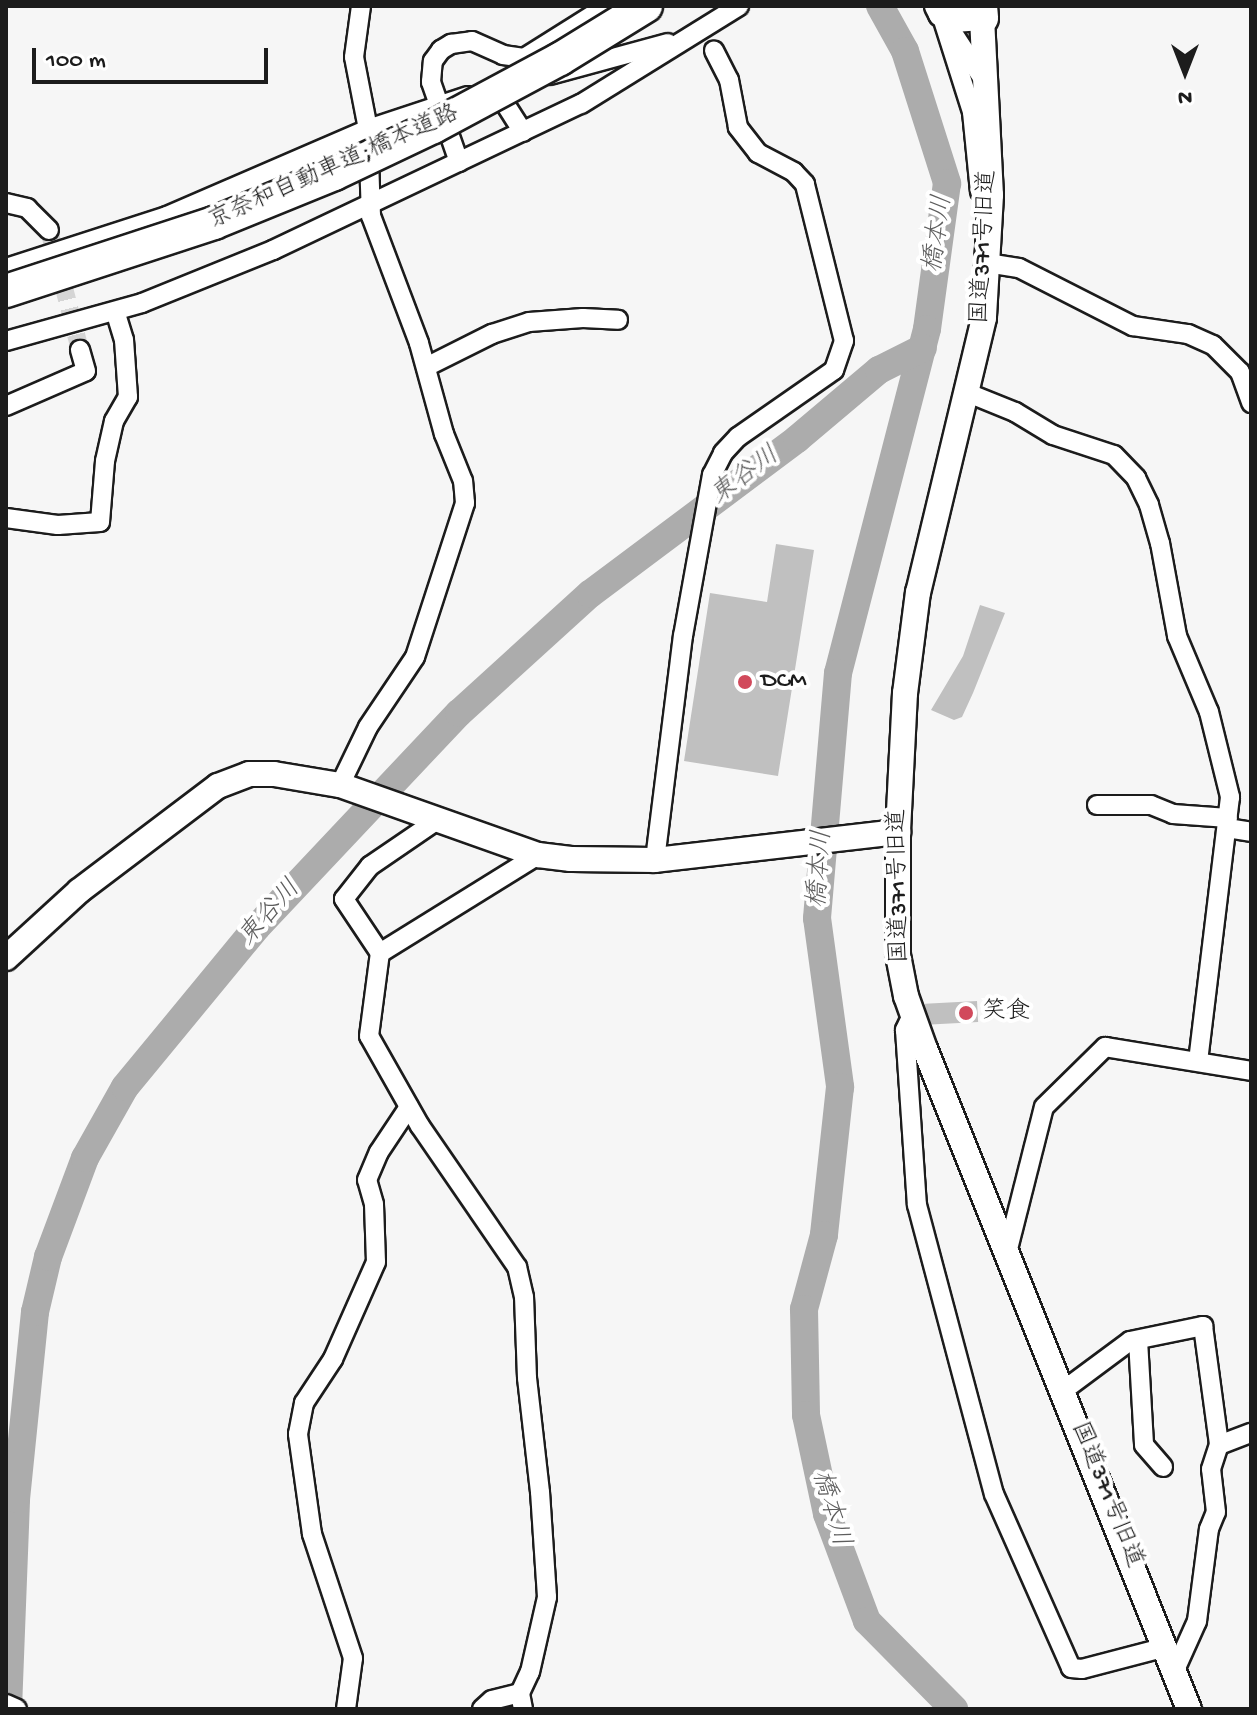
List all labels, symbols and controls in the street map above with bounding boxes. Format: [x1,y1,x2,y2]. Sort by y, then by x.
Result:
scale bar [36,32,272,82]
north arrow [1145,32,1225,112]
text: 100 m [46,47,106,76]
text: N [1178,83,1192,109]
street label: 京奈和自動車道;橋本道路 [204,100,464,236]
street label: 国道371号旧道 [967,169,1003,325]
water label: 橋本川 [919,193,961,275]
water label: 東谷川 [705,441,787,513]
place label: DCM [761,668,806,696]
marker: DCM [736,673,754,691]
street label: 国道371号旧道 [884,808,916,964]
water label: 橋本川 [804,829,840,909]
water label: 東谷川 [233,875,309,953]
place label: 笑食 [982,999,1030,1027]
marker: 笑食 [957,1004,975,1022]
street label: 国道371号旧道 [1064,1418,1148,1572]
water label: 橋本川 [803,1467,855,1551]

